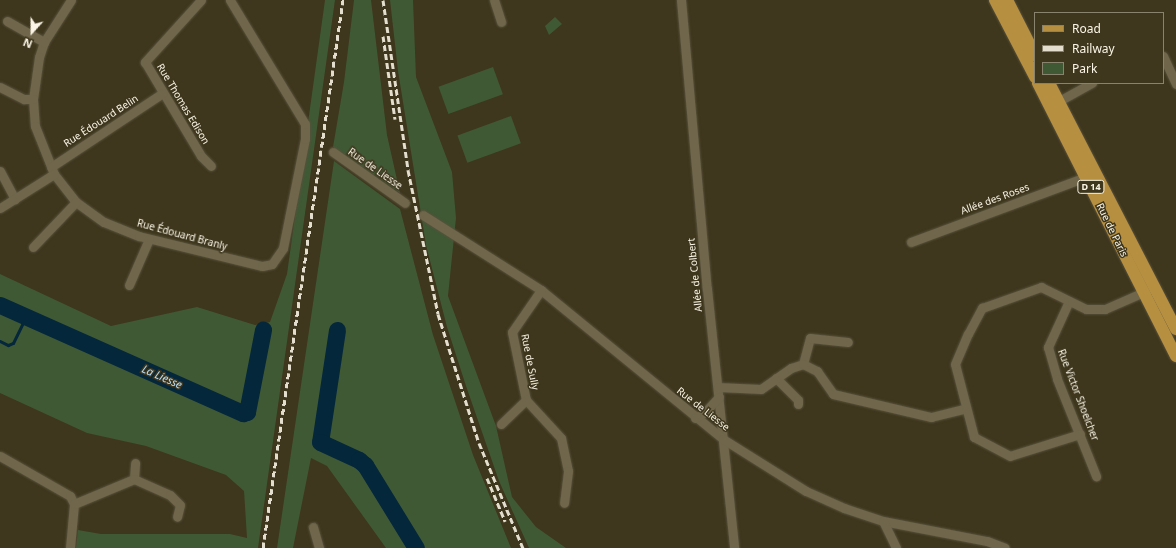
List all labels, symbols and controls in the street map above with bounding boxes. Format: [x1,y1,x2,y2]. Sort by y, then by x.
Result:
north arrow [12,12,52,52]
legend [1034,12,1164,84]
text: Road [1072,20,1101,37]
text: N [21,35,34,52]
text: Railway [1072,40,1115,57]
text: Park [1072,60,1097,77]
street label: Rue Thomas Edison [154,61,212,147]
street label: Rue Édouard Belin [62,92,140,150]
street label: Rue de Liesse [345,146,405,192]
road number: D 14 [1077,180,1105,194]
street label: Allée des Roses [959,181,1031,217]
street label: Rue de Paris [1094,201,1130,259]
street label: Rue Édouard Branly [136,217,228,253]
street label: Allée de Colbert [685,237,705,313]
street label: Rue de Sully [519,333,541,391]
street label: Rue Victor Shoelcher [1055,348,1101,442]
water label: La Liesse [140,362,184,392]
street label: Rue de Liesse [674,385,732,433]

